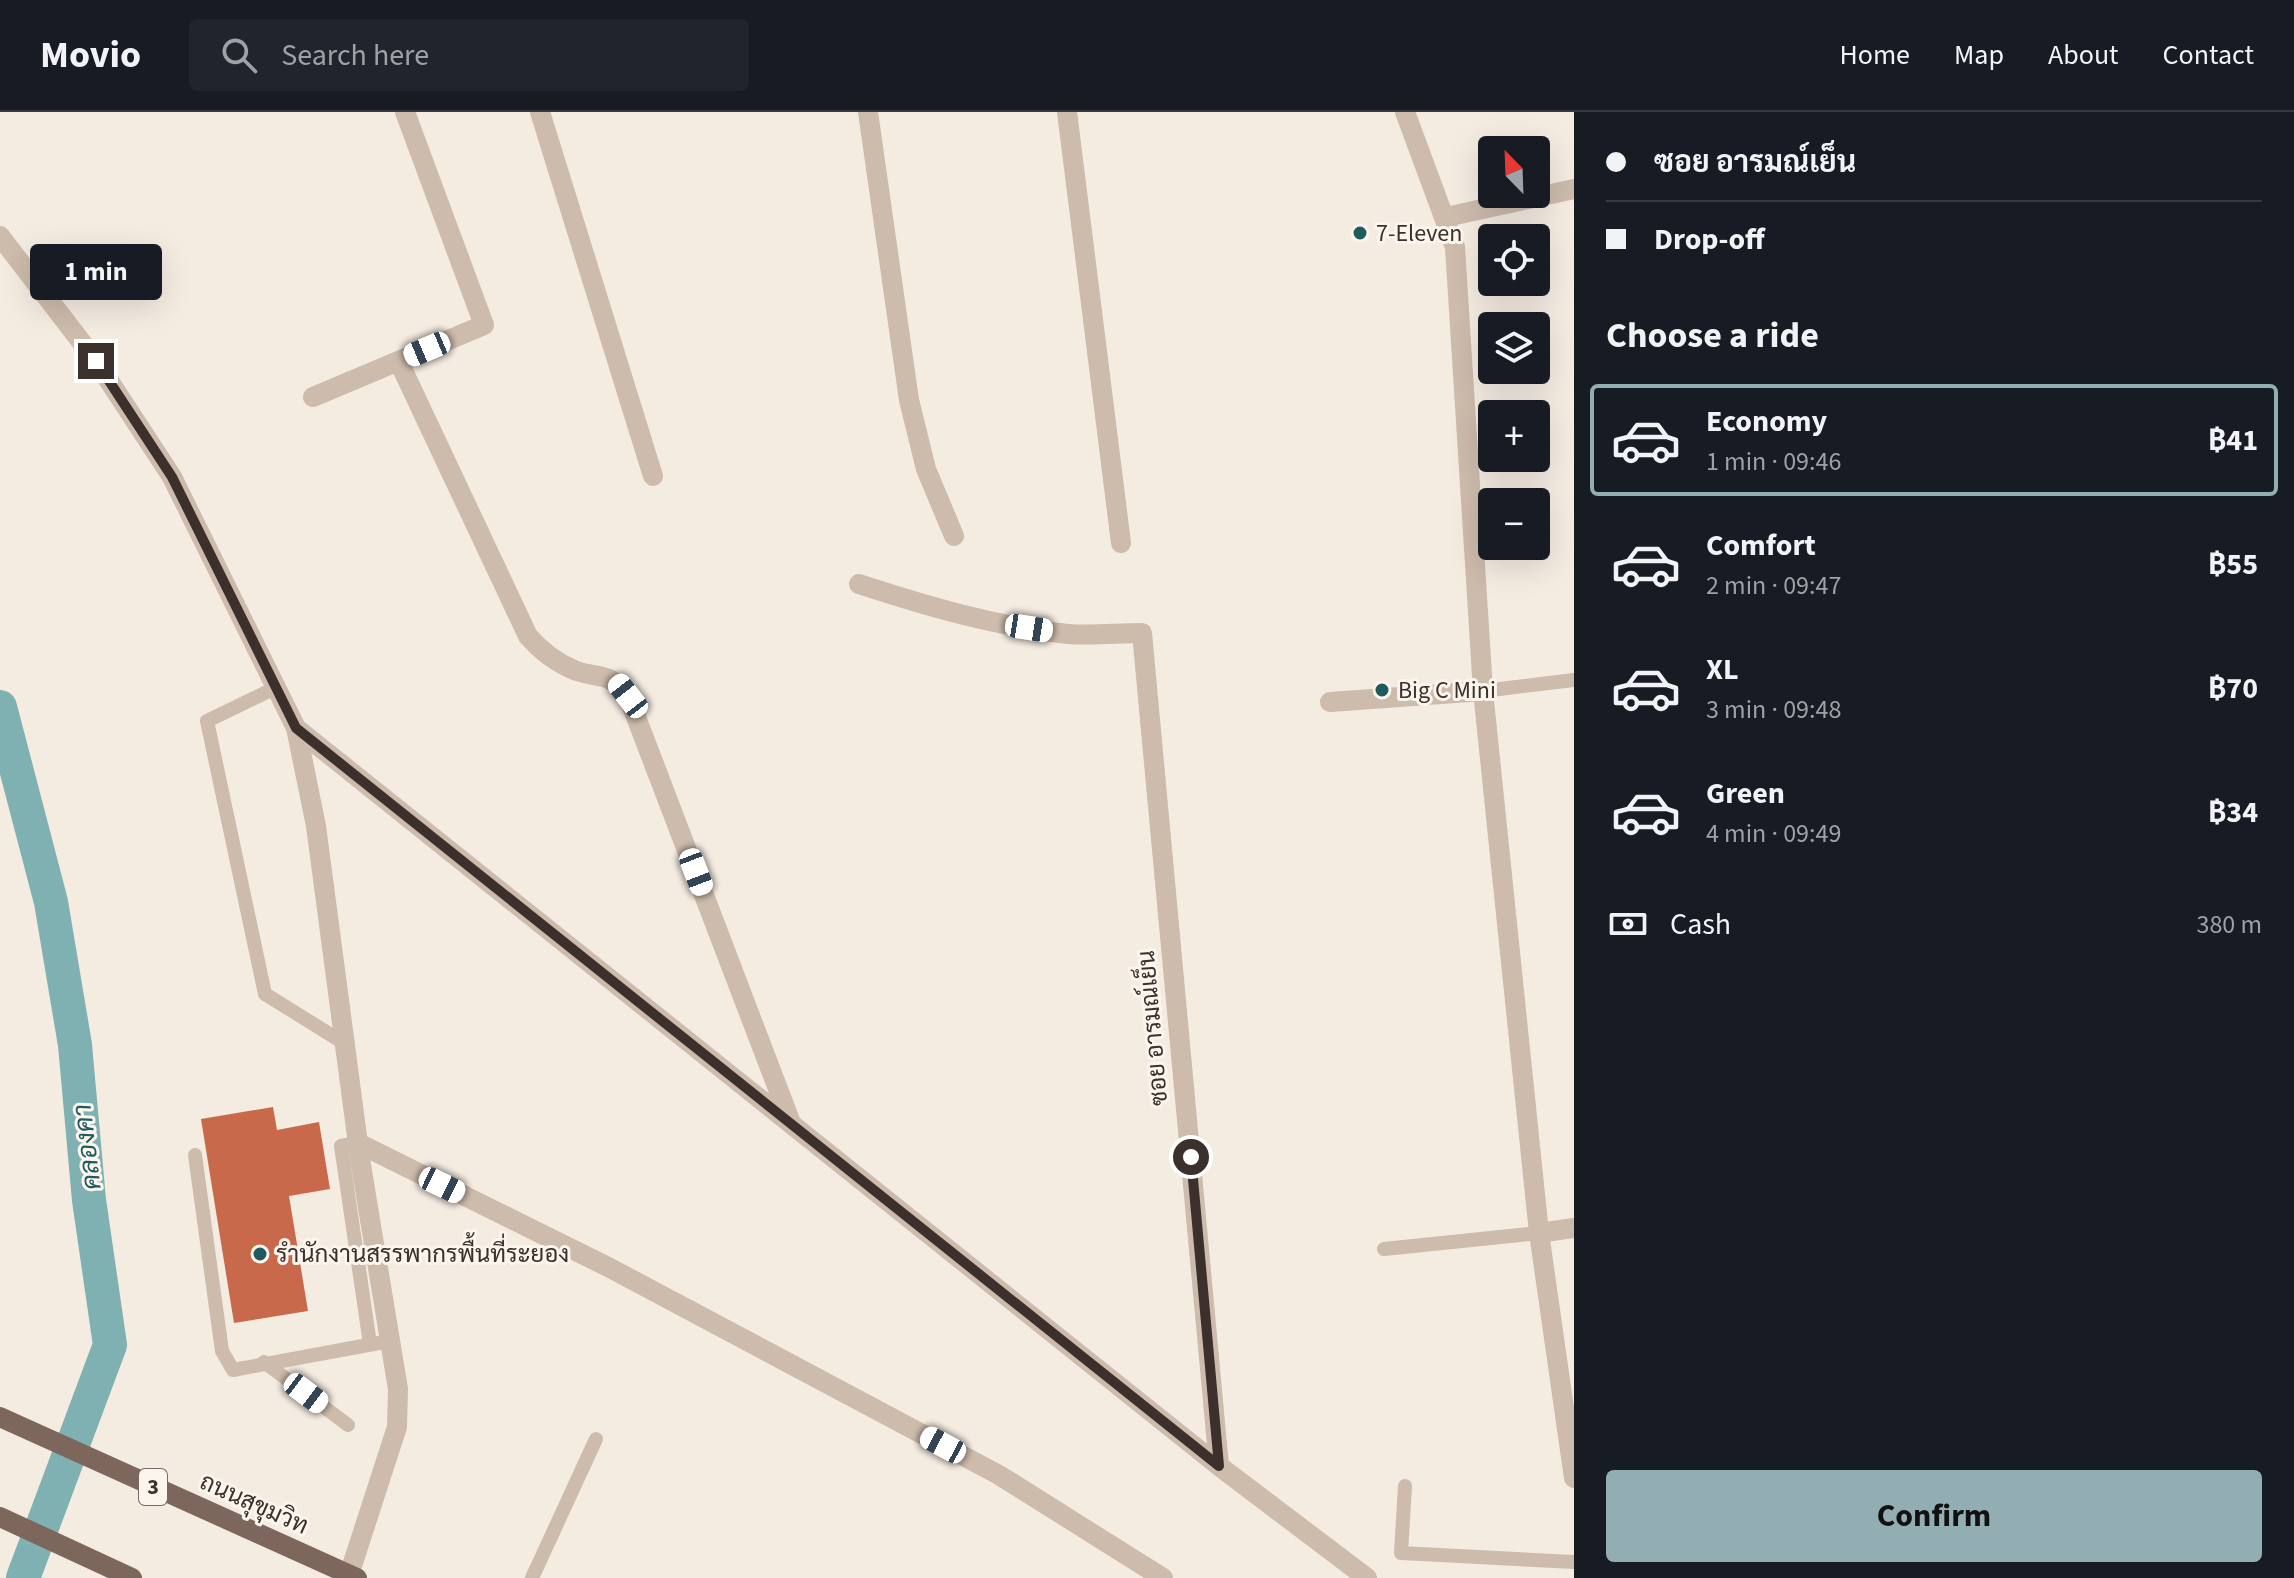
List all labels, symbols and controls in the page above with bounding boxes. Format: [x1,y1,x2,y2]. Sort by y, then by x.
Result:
search box [189,19,749,91]
text: Movio [40,28,141,82]
icon: search [217,33,261,77]
text: Search here [281,34,429,77]
text: Home [1839,35,1910,75]
text: Map [1954,35,2004,75]
text: About [2048,35,2119,75]
text: Contact [2163,35,2254,75]
north arrow [1478,136,1550,208]
map controls [1478,136,1550,560]
text: ซอย อารมณ์เย็น [1654,141,1856,184]
place label: 7-Eleven [1376,216,1462,251]
text: Drop-off [1654,218,1765,261]
marker: 7-Eleven [1351,224,1369,242]
button: locate [1478,224,1550,296]
callout: 1 min [30,245,162,301]
text: 1 min [64,253,128,290]
text: Choose a ride [1606,310,1819,361]
button: layers [1478,312,1550,384]
car [400,329,454,369]
route end [78,343,114,379]
button: + [1478,400,1550,472]
text: Economy [1706,400,1827,443]
icon: car [1610,404,1682,476]
text: ฿41 [2208,419,2258,462]
text: 1 min · 09:46 [1706,443,1841,480]
button: − [1478,488,1550,560]
text: Comfort [1706,524,1816,567]
icon: car [1610,528,1682,600]
text: ฿55 [2208,543,2258,586]
text: 2 min · 09:47 [1706,567,1841,604]
car [1003,612,1055,644]
text: XL [1706,648,1739,691]
icon: car [1610,652,1682,724]
text: ฿70 [2208,667,2258,710]
car [604,670,652,722]
place label: Big C Mini [1398,673,1496,708]
marker: Big C Mini [1373,681,1391,699]
text: 3 min · 09:48 [1706,691,1841,728]
text: Green [1706,772,1785,815]
icon: car [1610,776,1682,848]
text: ฿34 [2208,791,2258,834]
text: 4 min · 09:49 [1706,815,1841,852]
car [676,845,716,899]
icon: cash [1606,902,1650,946]
text: Cash [1670,903,1731,946]
text: 380 m [2196,906,2262,943]
street label: ซอย อารมณ์เย็น [1129,949,1177,1107]
water label: คลองคา [63,1102,111,1192]
route start [1173,1139,1209,1175]
car [415,1164,469,1206]
place label: รำนักงานสรรพากรพื้นที่ระยอง [276,1232,569,1272]
marker: รำนักงานสรรพากรพื้นที่ระยอง [251,1245,269,1263]
car [280,1369,332,1417]
car [916,1423,970,1467]
street label: ถนนสุขุมวิท [194,1465,314,1543]
road number: 3 [139,1469,167,1505]
button: Confirm [1606,1470,2262,1562]

